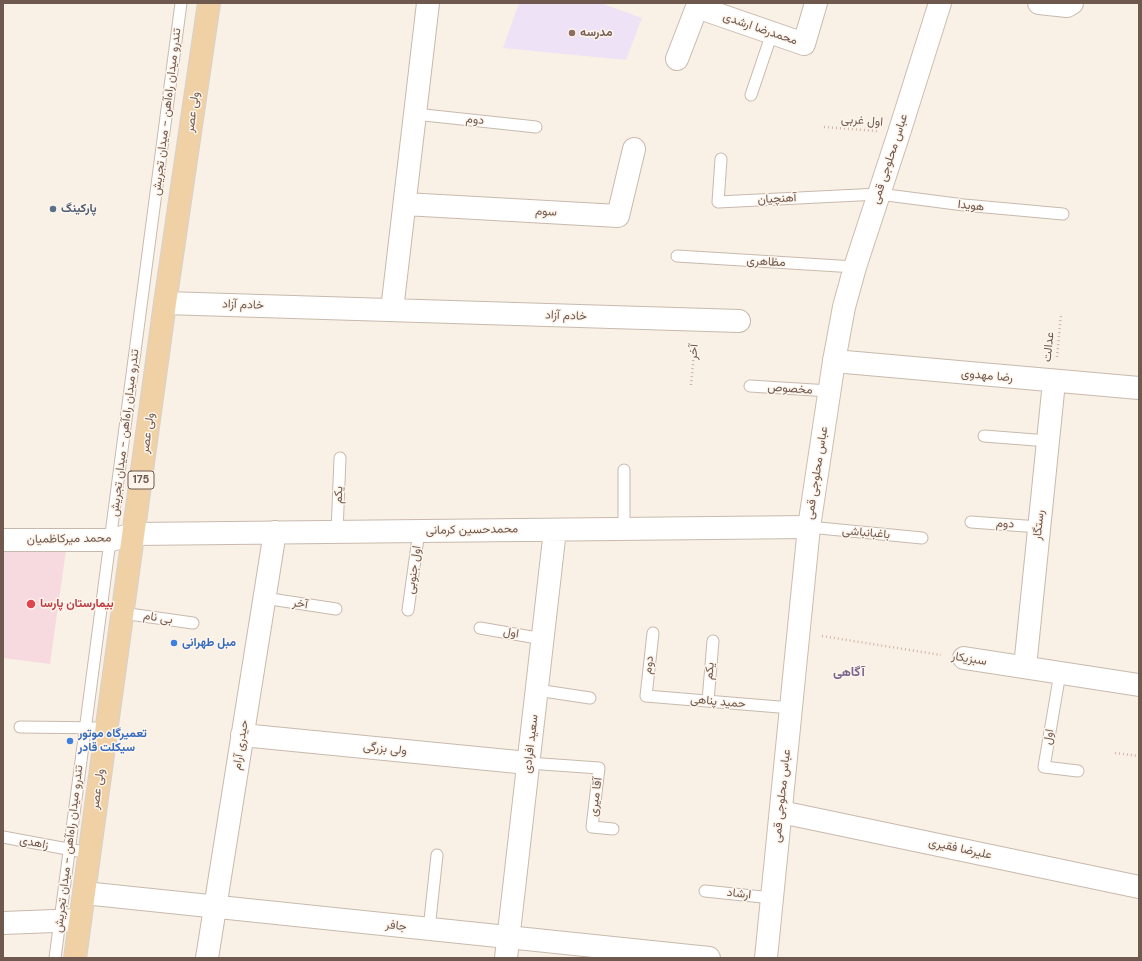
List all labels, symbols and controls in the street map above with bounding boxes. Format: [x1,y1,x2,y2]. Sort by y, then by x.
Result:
street label: محمدرضا ارشدی [721,10,799,48]
place label: مدرسه [580,26,612,40]
street label: تندرو میدان راه‌آهن - میدان تجریش [150,27,184,197]
marker: مدرسه [567,28,577,38]
street label: ولی عصر [183,91,203,133]
street label: دوم [465,112,485,128]
street label: اول غربی [841,112,883,130]
street label: عباس محلوجی قمی [869,112,911,206]
street label: آهنچیان [757,191,797,207]
street label: هویدا [957,197,985,215]
place label: پارکینگ [61,202,97,216]
marker: پارکینگ [48,204,58,214]
street label: سوم [535,204,557,220]
street label: مظاهری [746,254,786,270]
street label: خادم آزاد [222,297,264,313]
street label: خادم آزاد [545,308,587,324]
street label: عدالت [1040,331,1058,363]
street label: آخر [686,344,702,360]
street label: تندرو میدان راه‌آهن - میدان تجریش [108,348,142,518]
street label: رضا مهدوی [960,367,1014,385]
street label: مخصوص [767,380,813,398]
street label: ولی عصر [138,412,158,454]
street label: عباس محلوجی قمی [803,425,831,521]
road number: 175 [128,471,154,489]
street label: یکم [331,486,347,504]
street label: رستگار [1030,509,1048,541]
street label: دوم [995,516,1015,532]
street label: محمدحسین کرمانی [426,522,518,538]
street label: باغبانباشی [841,524,891,542]
street label: محمد میرکاظمیان [27,531,111,547]
street label: اول جنوبی [403,545,425,595]
street label: آخر [291,596,309,612]
place label: بیمارستان پارسا [40,597,114,611]
marker: بیمارستان پارسا [25,598,37,610]
street label: بی نام [142,609,174,627]
street label: اول [502,625,520,641]
place label: مبل طهرانی [182,636,236,650]
marker: مبل طهرانی [169,638,179,648]
street label: سبزیکار [950,649,988,669]
street label: دوم [641,655,657,675]
street label: یکم [702,662,718,680]
district label: آگاهی [833,665,865,681]
street label: حمید پناهی [690,692,746,712]
street label: سعید افرادی [520,714,542,774]
street label: حیدری آرام [230,719,252,771]
place label: تعمیرگاه موتور سیکلت قادر [78,727,147,755]
street label: اول [1041,728,1057,746]
marker: تعمیرگاه موتور سیکلت قادر [65,736,75,746]
street label: ولی بزرگی [362,740,408,758]
street label: عباس محلوجی قمی [770,749,794,843]
street label: تندرو میدان راه‌آهن - میدان تجریش [52,764,86,934]
street label: ولی عصر [88,768,108,810]
street label: آقا میری [586,777,606,817]
street label: زاهدی [18,833,50,853]
street label: علیرضا فقیری [927,835,993,863]
street label: ارشاد [726,886,752,902]
street label: جافر [385,918,407,934]

